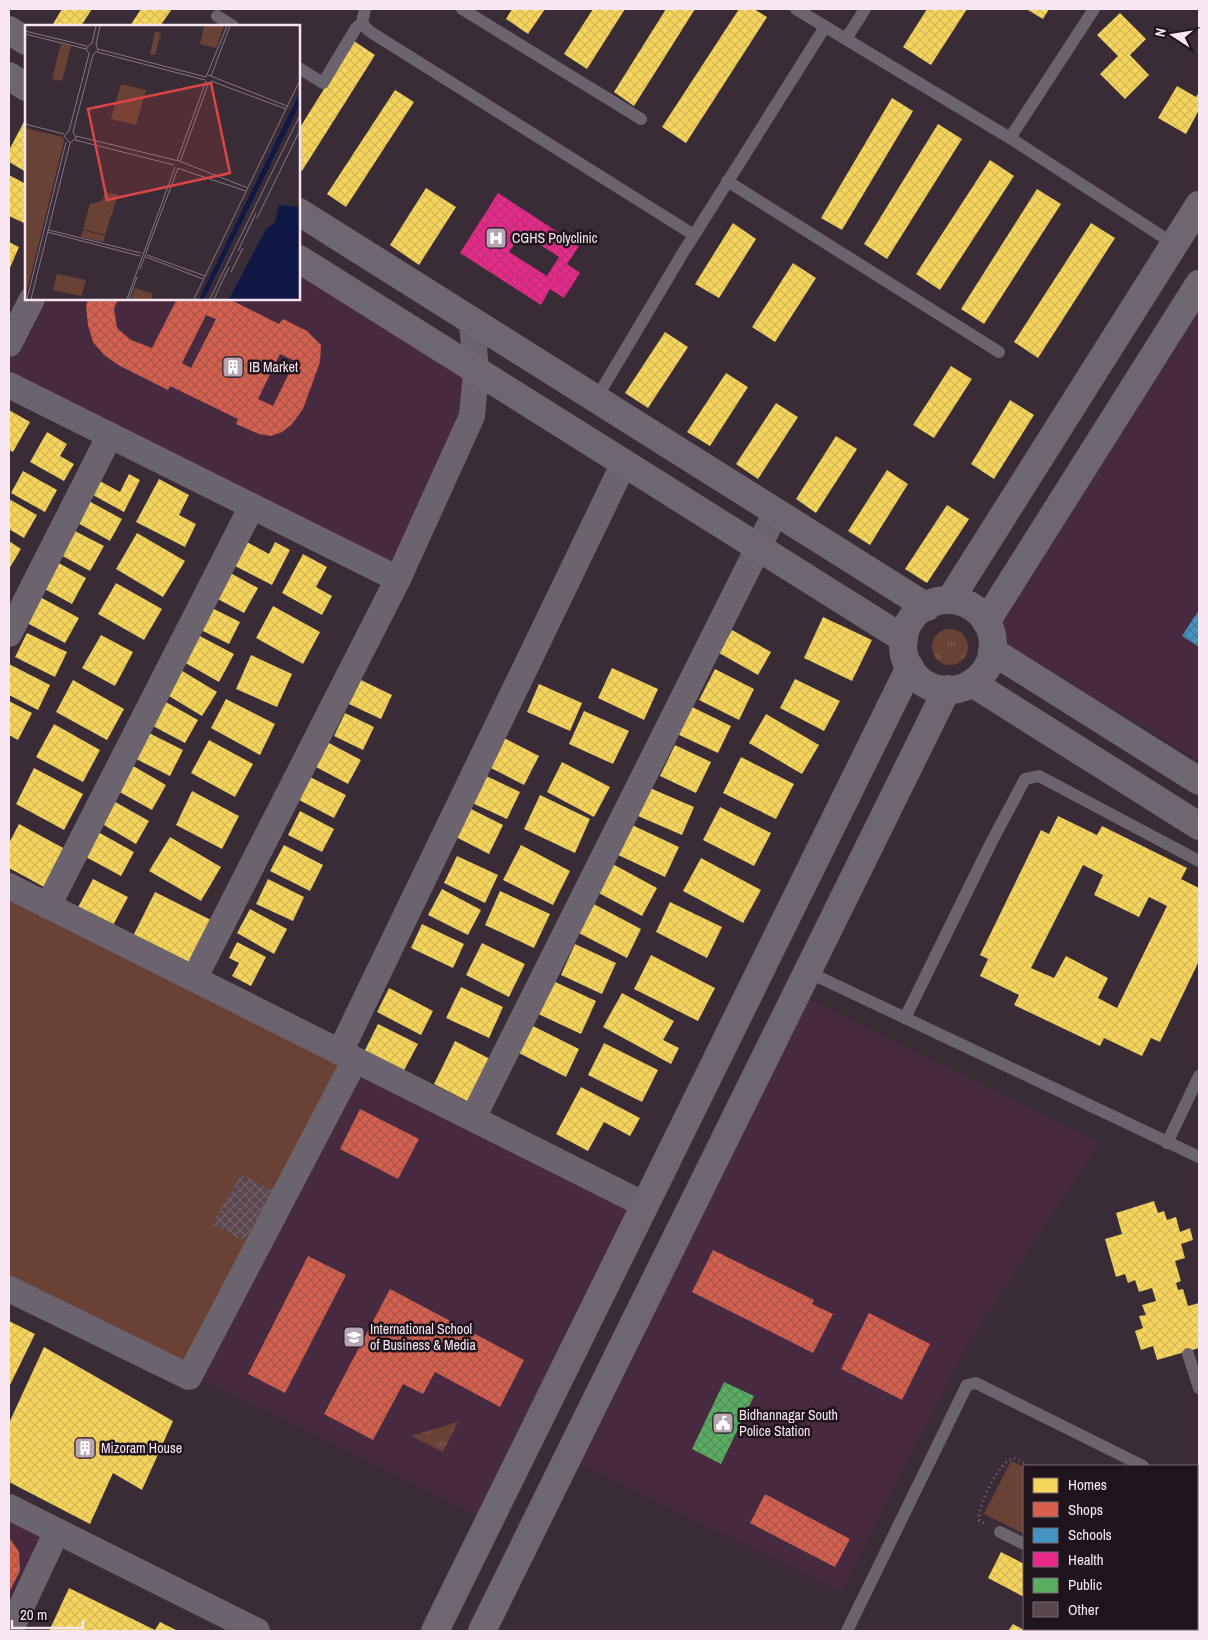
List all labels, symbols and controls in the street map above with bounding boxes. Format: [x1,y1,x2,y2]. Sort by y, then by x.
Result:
north arrow [1148,10,1198,60]
inset map [25,25,300,300]
text: N [1151,26,1170,38]
hospital icon: CGHS Polyclinic [484,226,508,250]
place label: CGHS Polyclinic [512,229,598,247]
building icon: IB Market [221,355,245,379]
place label: IB Market [249,358,298,376]
place label: International School of Business & Media [370,1320,477,1354]
school or university icon: International School of Business & Media [342,1325,366,1349]
place label: Bidhannagar South Police Station [739,1406,838,1440]
public building icon: Bidhannagar South Police Station [711,1411,735,1435]
building icon: Mizoram House [73,1436,97,1460]
place label: Mizoram House [101,1439,182,1457]
legend [1023,1465,1198,1630]
text: Homes [1068,1474,1107,1495]
text: Shops [1068,1499,1103,1520]
text: Schools [1068,1524,1112,1545]
text: Health [1068,1549,1104,1570]
text: Public [1068,1574,1102,1595]
scale bar [12,1598,84,1630]
text: Other [1068,1599,1099,1620]
text: 20 m [20,1604,47,1625]

